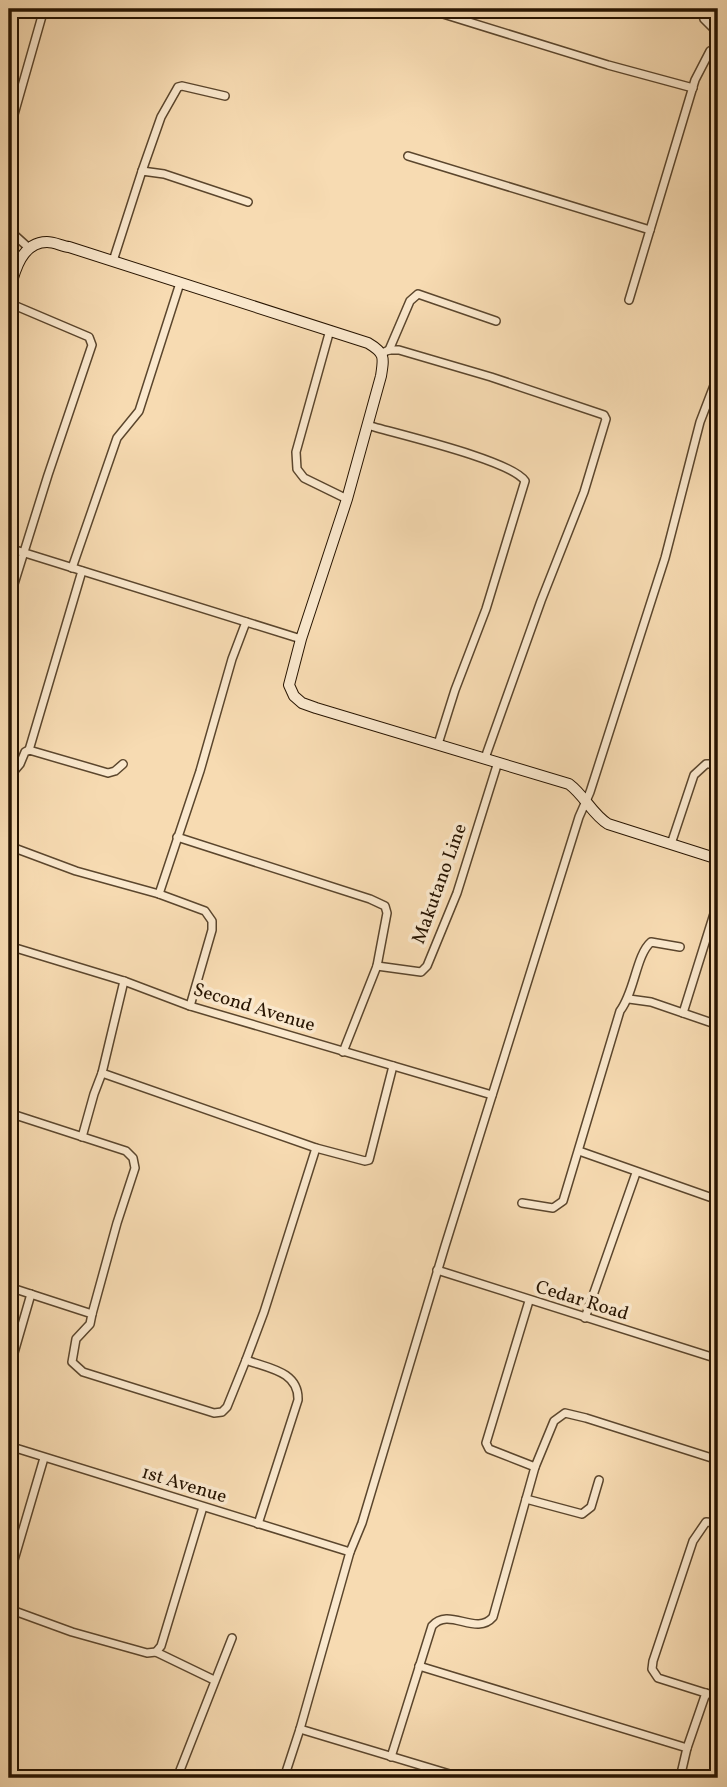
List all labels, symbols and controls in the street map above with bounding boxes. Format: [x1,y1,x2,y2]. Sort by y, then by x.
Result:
street label: Makutano Line [406,820,474,948]
street label: Second Avenue [190,977,318,1039]
street label: Cedar Road [532,1274,632,1328]
street label: 1st Avenue [138,1460,230,1510]

